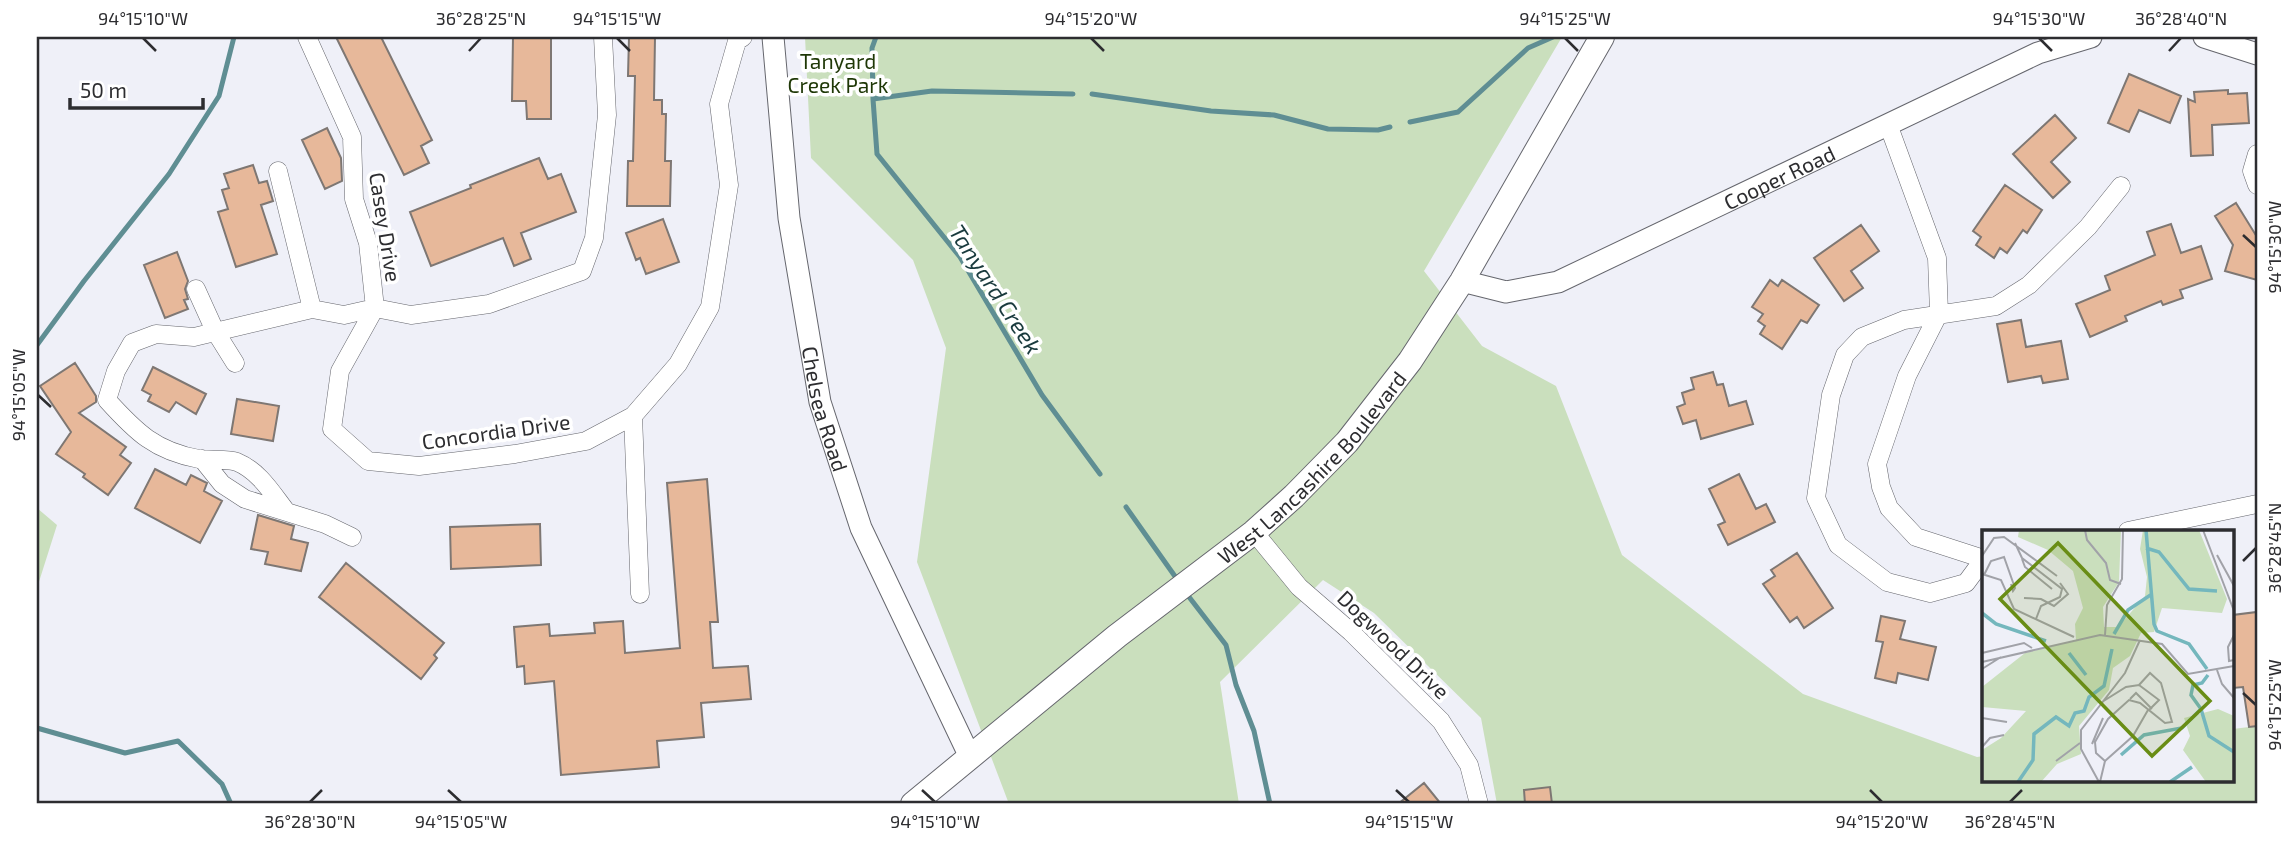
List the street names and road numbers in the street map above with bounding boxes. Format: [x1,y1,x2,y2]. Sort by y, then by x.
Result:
street label: Cooper Road [1719,139,1839,214]
street label: Casey Drive [365,170,407,284]
street label: Chelsea Road [798,344,854,474]
street label: West Lancashire Boulevard [1212,365,1410,568]
street label: Concordia Drive [420,408,572,454]
street label: Dogwood Drive [1333,585,1455,703]

